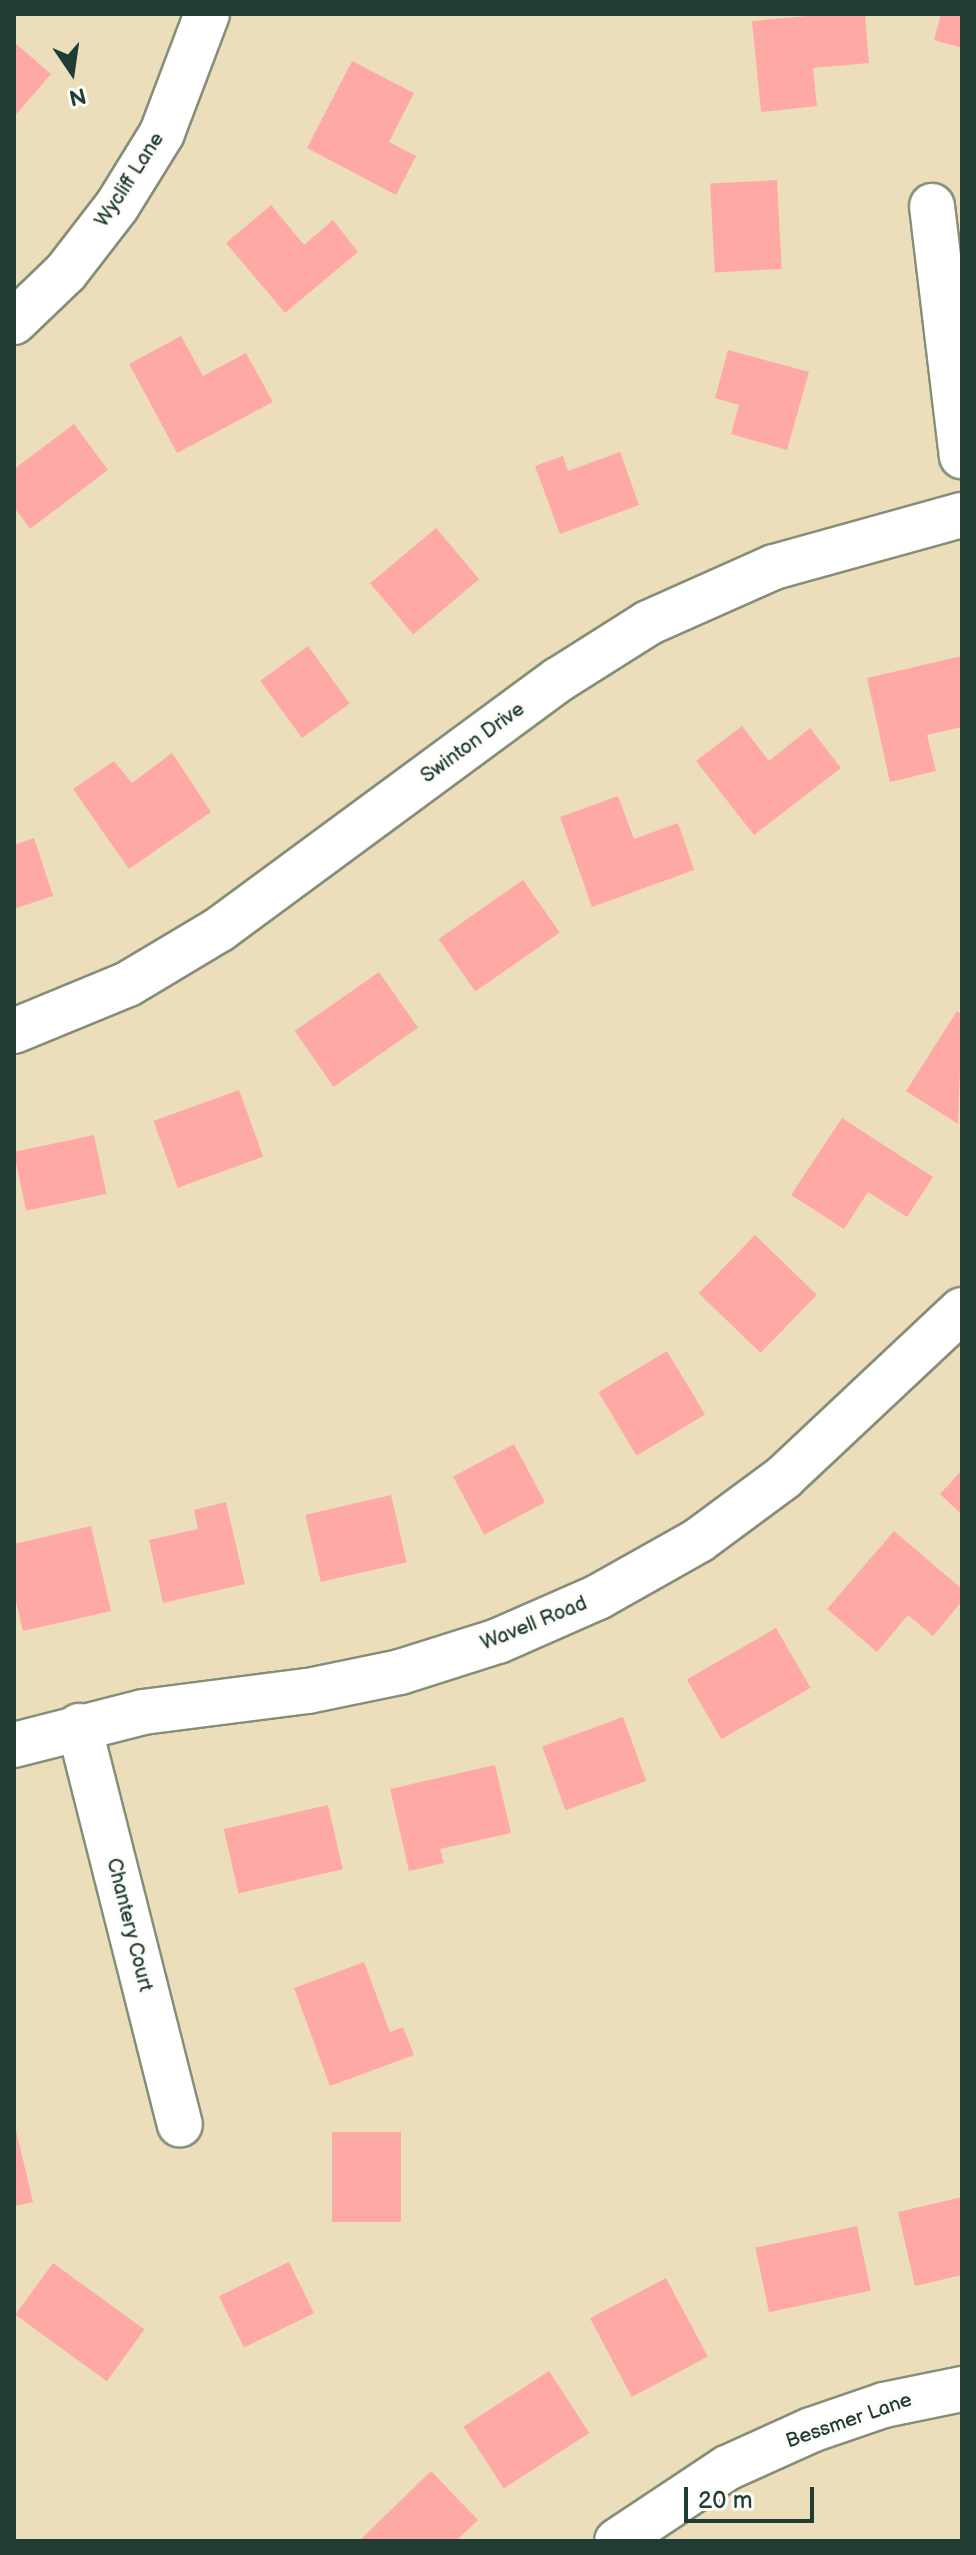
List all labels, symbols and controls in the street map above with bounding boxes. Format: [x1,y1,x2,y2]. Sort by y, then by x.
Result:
north arrow [32,32,112,112]
text: N [66,81,89,111]
street label: Wycliff Lane [91,128,169,232]
street label: Swinton Drive [417,697,529,789]
street label: Wavell Road [477,1592,591,1656]
street label: Chantery Court [101,1855,157,1995]
street label: Bessmer Lane [783,2388,915,2454]
scale bar [688,2471,818,2521]
text: 20 m [698,2486,753,2515]

